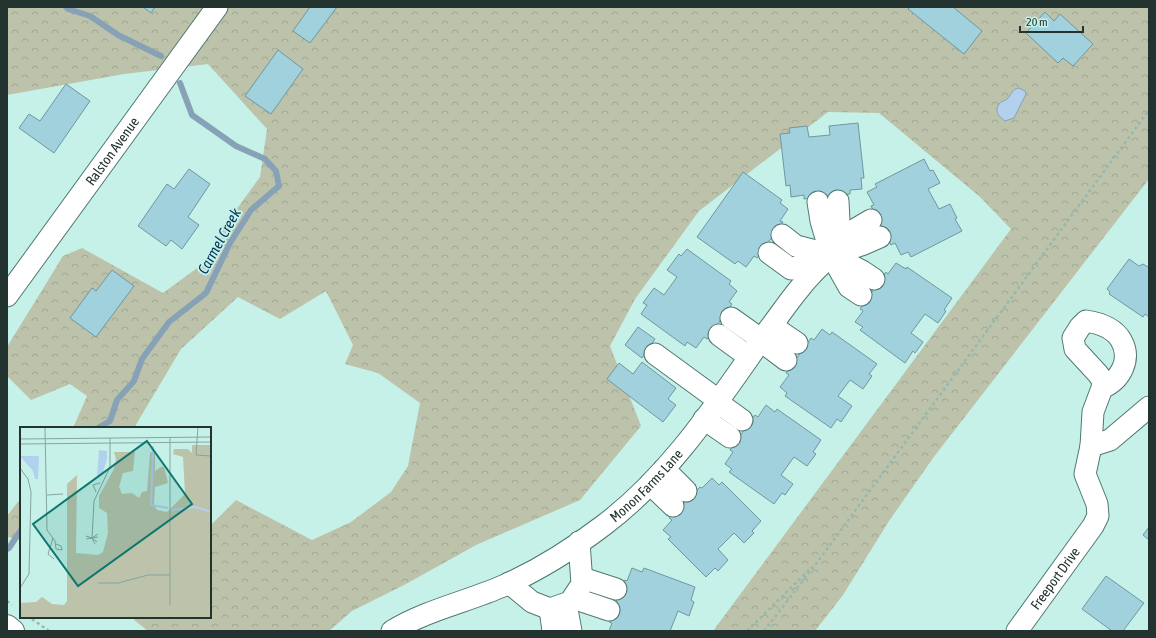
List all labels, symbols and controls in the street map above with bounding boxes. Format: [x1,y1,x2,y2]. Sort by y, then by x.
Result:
scale bar [1020,8,1083,34]
text: 20 m [1026,15,1048,29]
street label: Ralston Avenue [82,114,142,188]
water label: Carmel Creek [194,205,244,277]
inset map [20,427,211,618]
street label: Monon Farms Lane [607,446,686,525]
street label: Freeport Drive [1027,544,1083,612]

